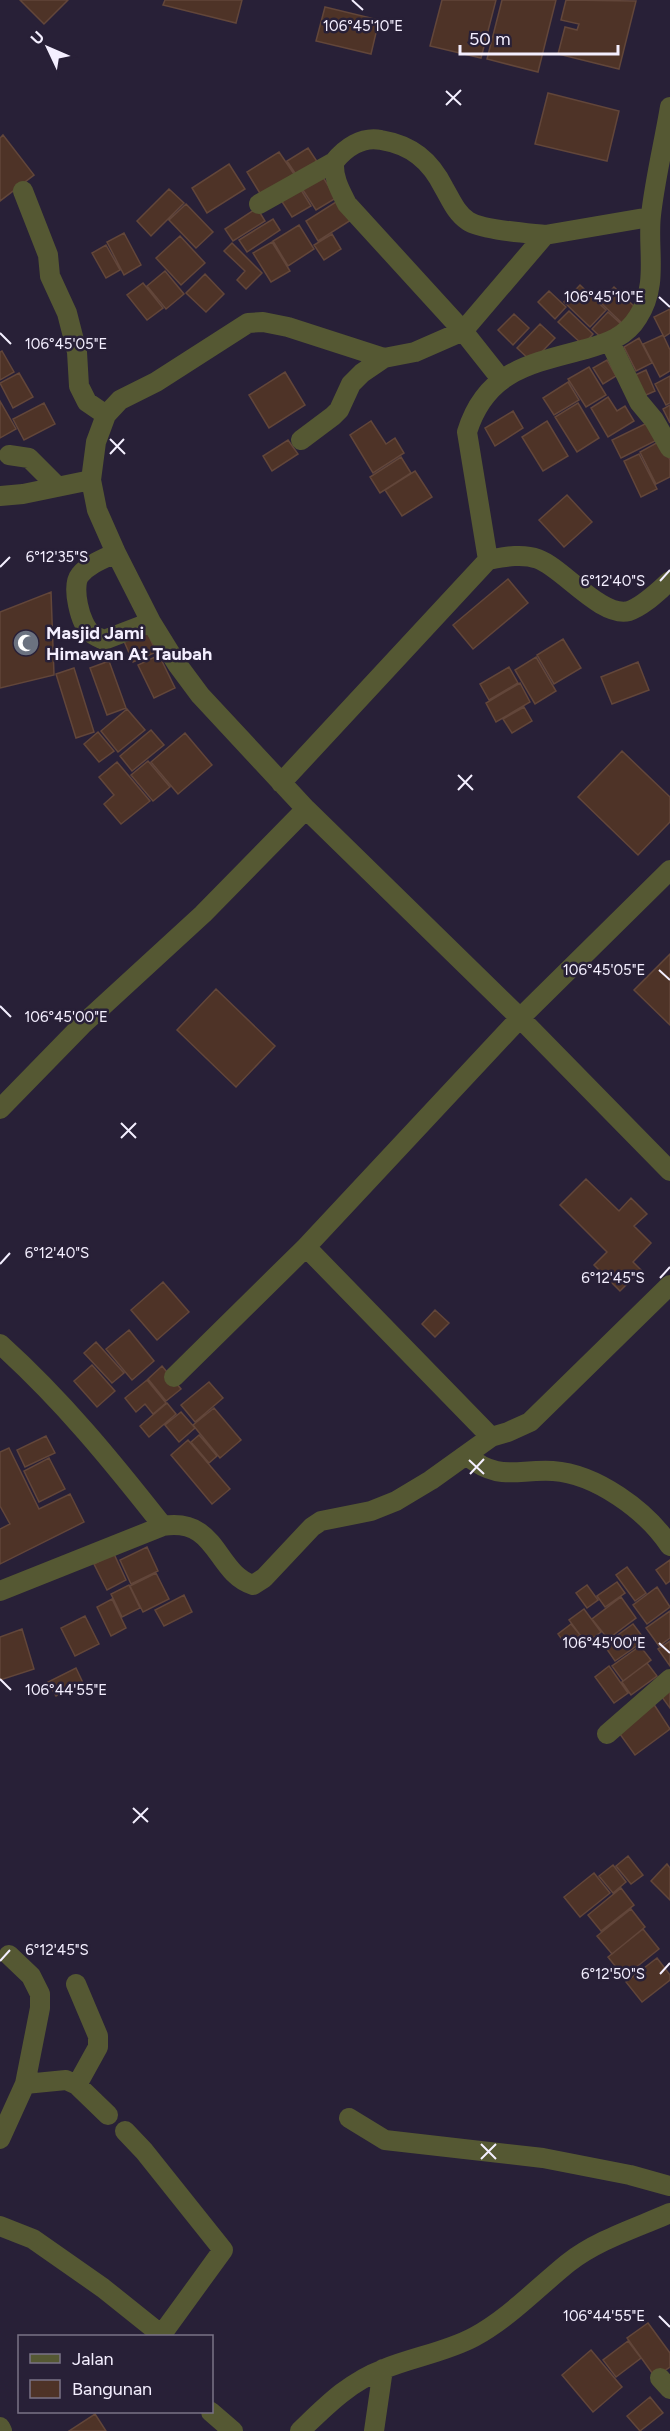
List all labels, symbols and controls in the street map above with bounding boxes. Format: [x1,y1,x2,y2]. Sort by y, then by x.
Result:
text: 106°45'10"E [323,17,403,35]
north arrow [18,18,78,78]
scale bar [460,18,618,56]
text: U [27,27,48,49]
text: 50 m [469,28,511,50]
text: 106°45'10"E [564,288,644,306]
text: 106°45'05"E [25,335,107,353]
text: 6°12'35"S [26,548,88,566]
text: 6°12'40"S [581,572,645,590]
place label: Masjid Jami Himawan At Taubah [46,622,212,665]
mosque icon: Masjid Jami Himawan At Taubah [11,628,41,658]
text: 106°45'05"E [563,961,645,979]
text: 106°45'00"E [24,1008,108,1026]
text: 6°12'40"S [25,1244,89,1262]
text: 6°12'45"S [581,1269,645,1287]
text: 106°45'00"E [562,1634,646,1652]
text: 106°44'55"E [25,1681,107,1699]
text: 6°12'45"S [25,1941,89,1959]
text: 6°12'50"S [581,1965,645,1983]
text: 106°44'55"E [563,2307,645,2325]
legend [18,2335,213,2413]
text: Jalan [72,2348,114,2370]
text: Bangunan [72,2378,152,2400]

